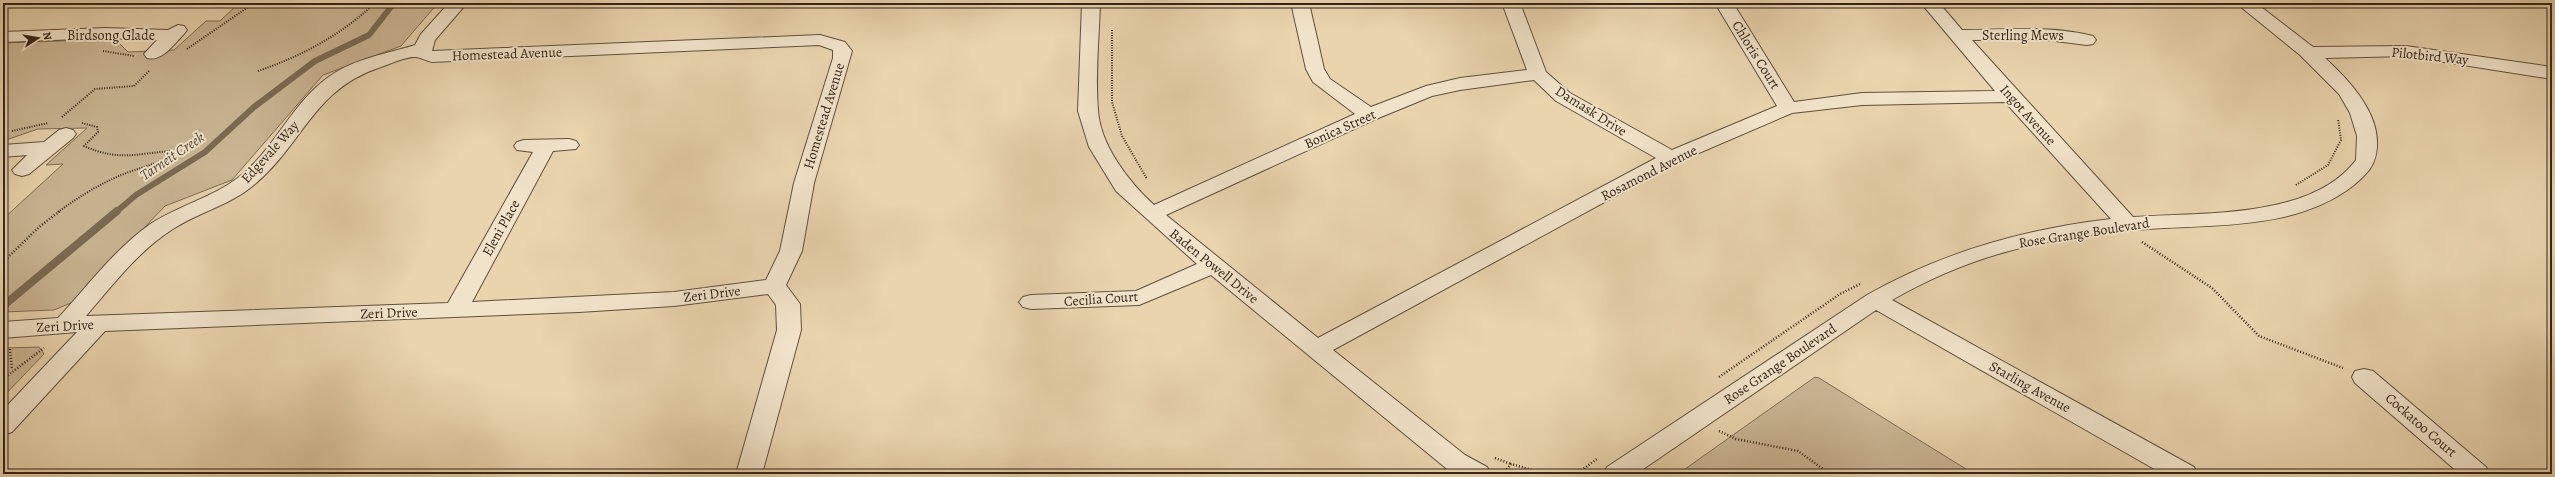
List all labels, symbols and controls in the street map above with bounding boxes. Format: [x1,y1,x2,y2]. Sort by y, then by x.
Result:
street label: Chloris Court [1727,17,1785,93]
north arrow [18,18,58,58]
street label: Birdsong Glade [67,26,155,45]
street label: Sterling Mews [1982,26,2064,45]
text: N [39,31,55,42]
street label: Pilotbird Way [2390,42,2470,70]
street label: Homestead Avenue [452,43,562,65]
street label: Homestead Avenue [799,61,849,171]
street label: Damask Drive [1551,81,1631,141]
street label: Ingot Avenue [1996,81,2060,149]
street label: Bonica Street [1301,105,1379,153]
street label: Edgevale Way [237,116,304,187]
water label: Tarneit Creek [136,127,208,185]
street label: Rosamond Avenue [1598,141,1700,205]
street label: Eleni Place [478,196,524,260]
street label: Rose Grange Boulevard [2017,213,2151,253]
street label: Baden Powell Drive [1165,224,1263,308]
street label: Zeri Drive [682,281,742,307]
street label: Cecilia Court [1063,287,1139,311]
street label: Zeri Drive [360,303,418,323]
street label: Zeri Drive [36,315,94,337]
street label: Rose Grange Boulevard [1720,319,1840,409]
street label: Starling Avenue [1986,357,2074,417]
street label: Cockatoo Court [2381,389,2461,462]

